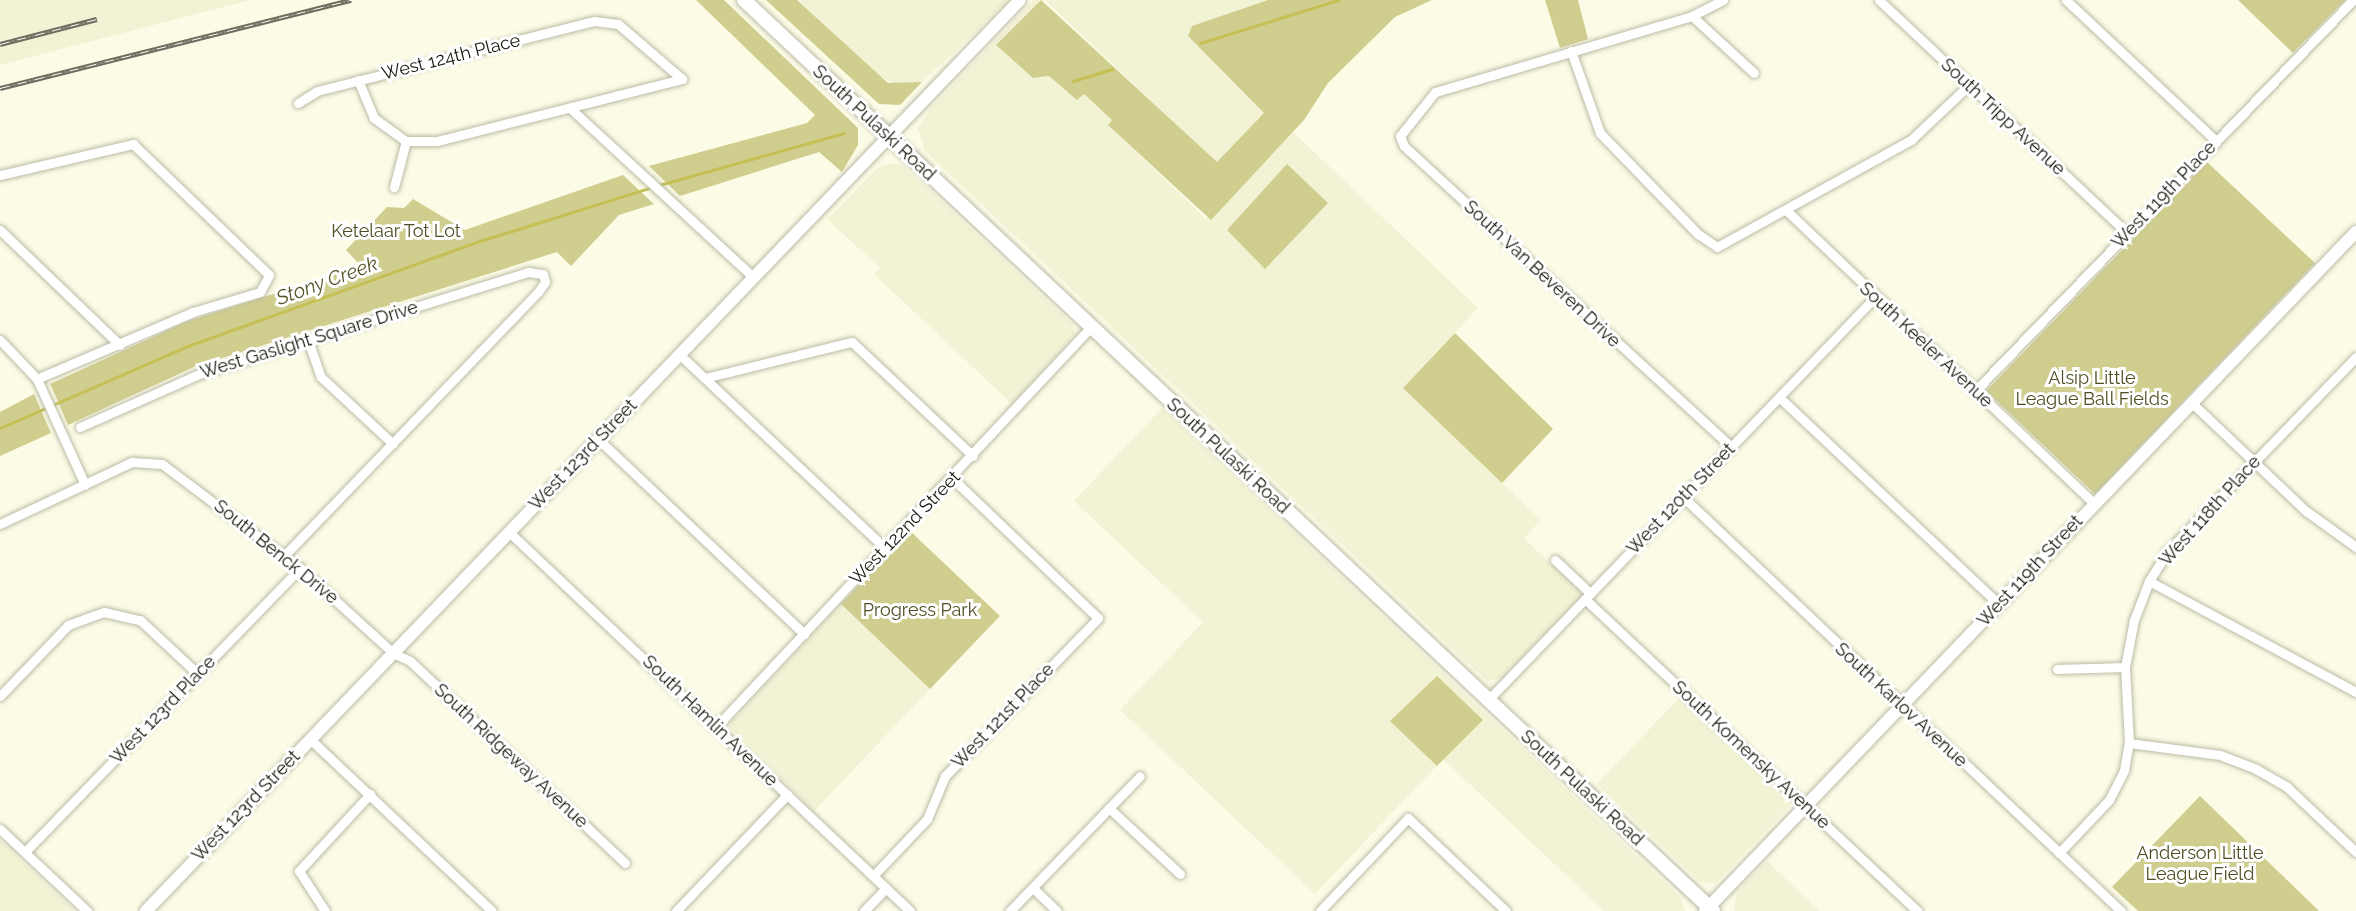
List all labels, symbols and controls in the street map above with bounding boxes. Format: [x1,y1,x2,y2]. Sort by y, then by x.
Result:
street label: West 124th Place [380,29,522,85]
street label: South Tripp Avenue [1936,54,2070,180]
street label: South Pulaski Road [808,61,940,185]
street label: West 119th Place [2107,137,2221,253]
street label: South Van Beveren Drive [1459,196,1625,352]
park label: Ketelaar Tot Lot [331,220,461,242]
water label: Stony Creek [273,251,381,311]
street label: South Keeler Avenue [1855,277,1997,413]
street label: West Gaslight Square Drive [198,297,420,383]
park label: Alsip Little League Ball Fields [2015,368,2169,410]
street label: South Pulaski Road [1162,394,1294,518]
street label: West 123rd Street [525,395,641,515]
street label: West 120th Street [1622,439,1740,559]
street label: West 118th Place [2155,451,2265,571]
street label: West 122nd Street [845,466,965,590]
street label: South Benck Drive [210,495,342,609]
street label: West 119th Street [1973,511,2087,631]
park label: Progress Park [863,599,977,621]
street label: South Karlov Avenue [1830,638,1972,772]
street label: West 123rd Place [106,651,220,769]
street label: South Hamlin Avenue [638,651,782,791]
street label: West 121st Place [947,659,1059,773]
street label: South Komensky Avenue [1667,676,1835,834]
street label: South Ridgeway Avenue [429,679,593,833]
street label: South Pulaski Road [1516,726,1648,850]
street label: West 123rd Street [188,746,304,866]
park label: Anderson Little League Field [2136,843,2264,886]

